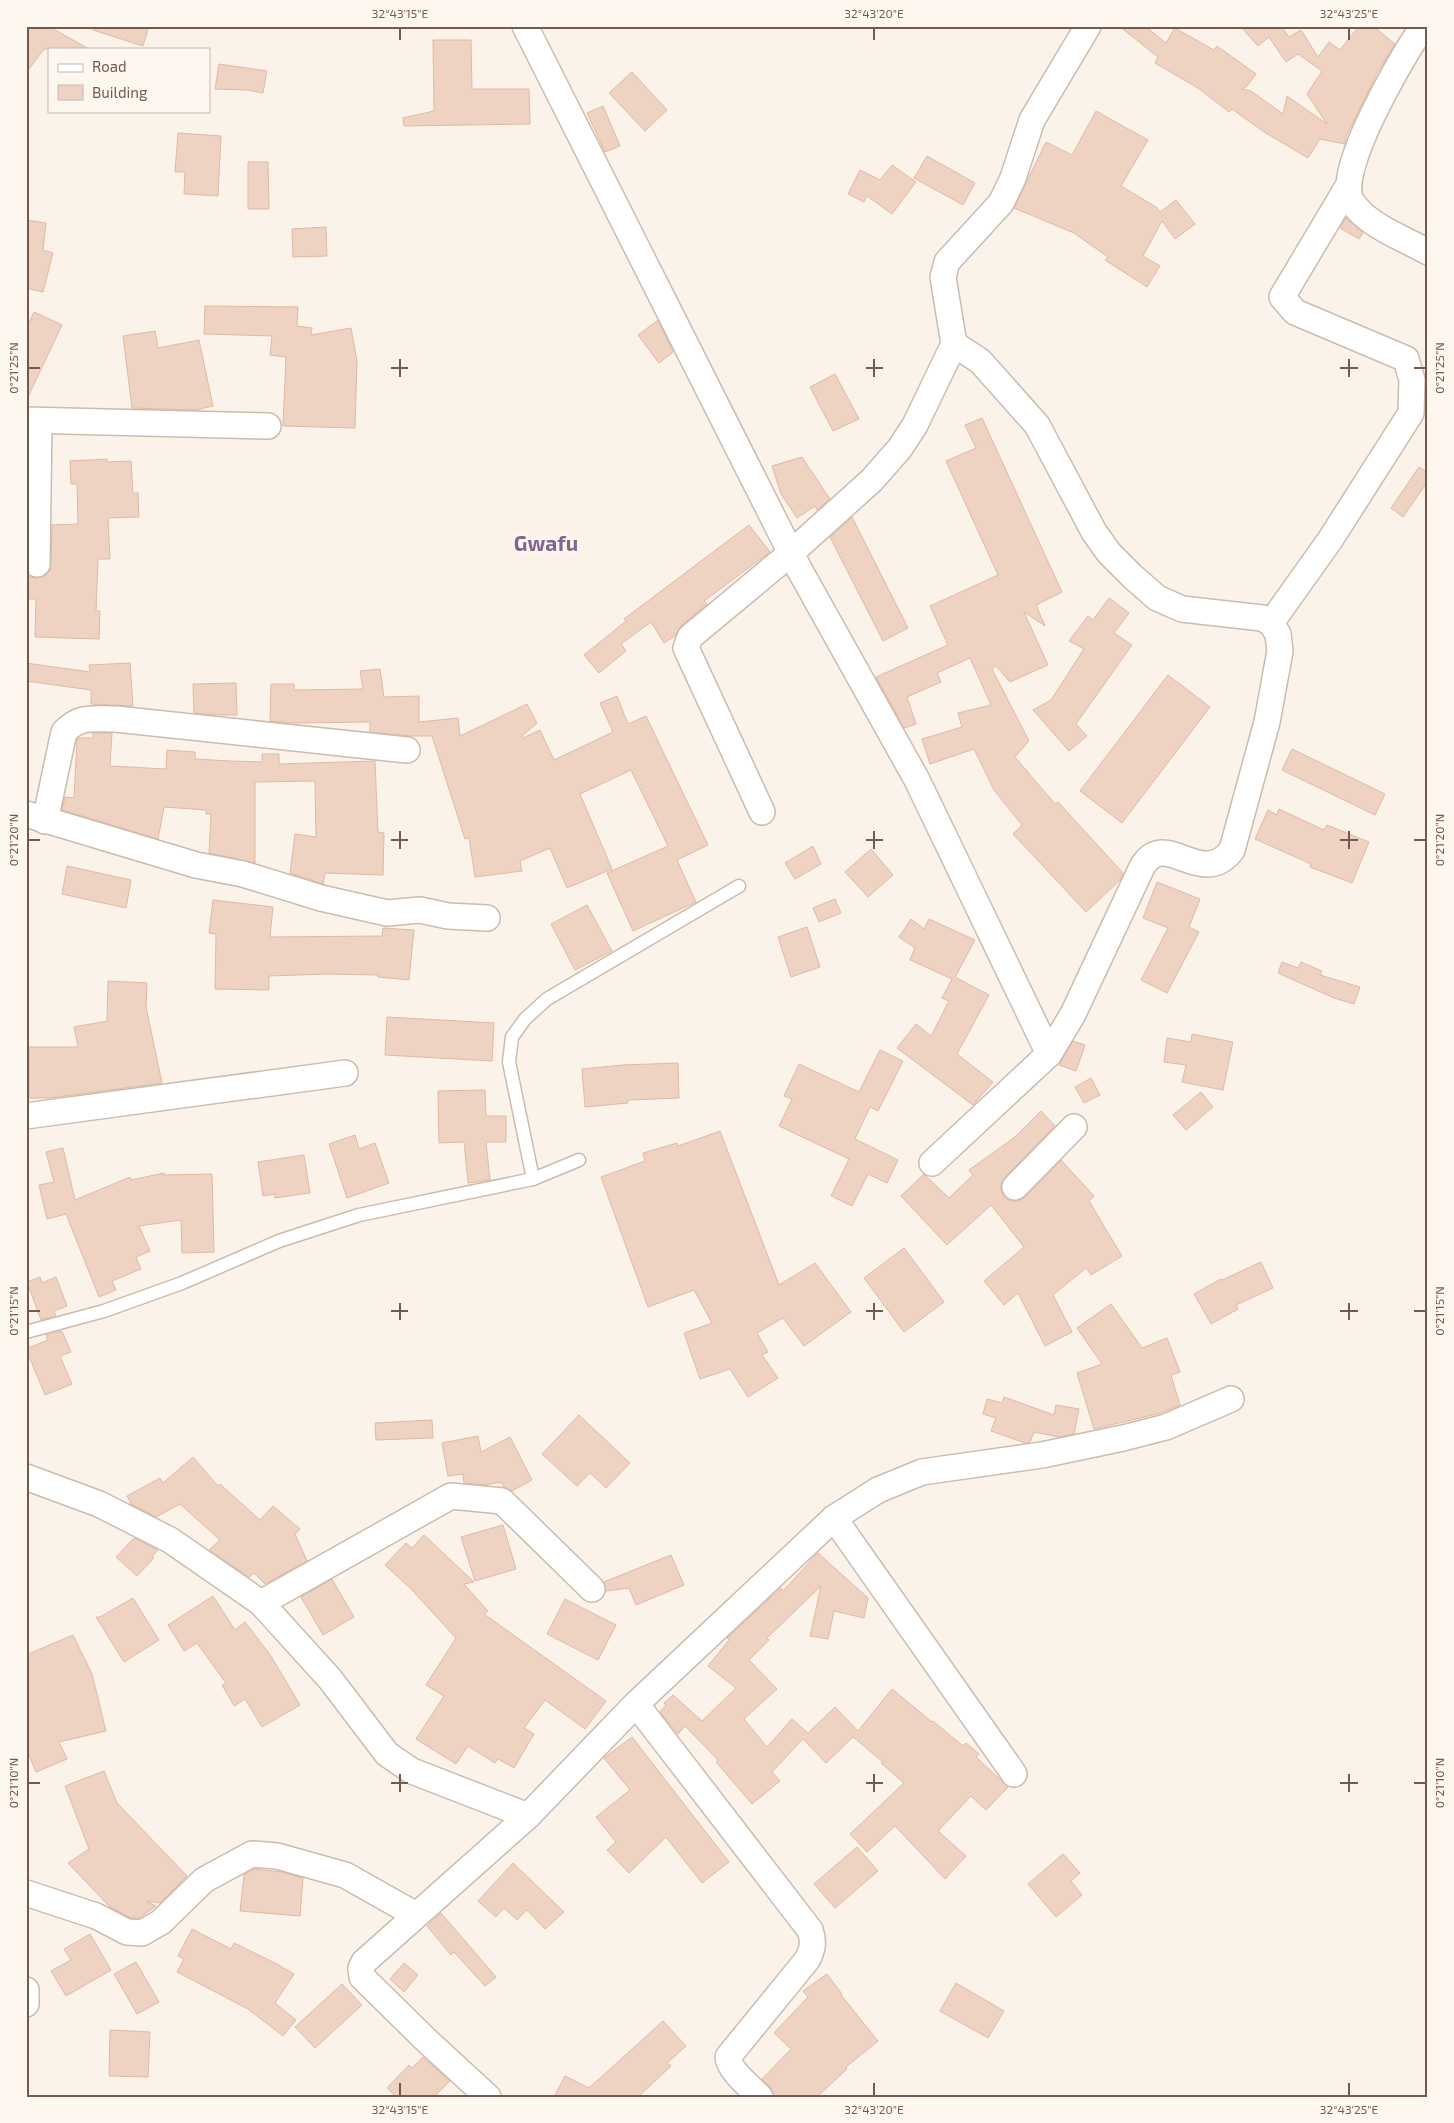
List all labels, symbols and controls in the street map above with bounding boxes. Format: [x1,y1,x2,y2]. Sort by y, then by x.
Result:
text: 32°43'15"E [372,6,429,20]
text: 32°43'20"E [844,6,904,20]
text: 32°43'25"E [1320,6,1379,20]
legend [48,48,210,112]
text: Road [92,57,127,75]
text: Building [92,83,148,101]
text: 0°21'25"N [6,342,20,394]
text: 0°21'25"N [1432,342,1446,394]
district label: Gwafu [514,530,578,555]
text: 0°21'20"N [6,814,20,866]
text: 0°21'20"N [1432,814,1446,866]
text: 0°21'15"N [6,1286,20,1336]
text: 0°21'15"N [1432,1286,1446,1336]
text: 0°21'10"N [6,1758,20,1808]
text: 0°21'10"N [1432,1758,1446,1808]
text: 32°43'15"E [372,2102,429,2116]
text: 32°43'20"E [844,2102,904,2116]
text: 32°43'25"E [1320,2102,1379,2116]

